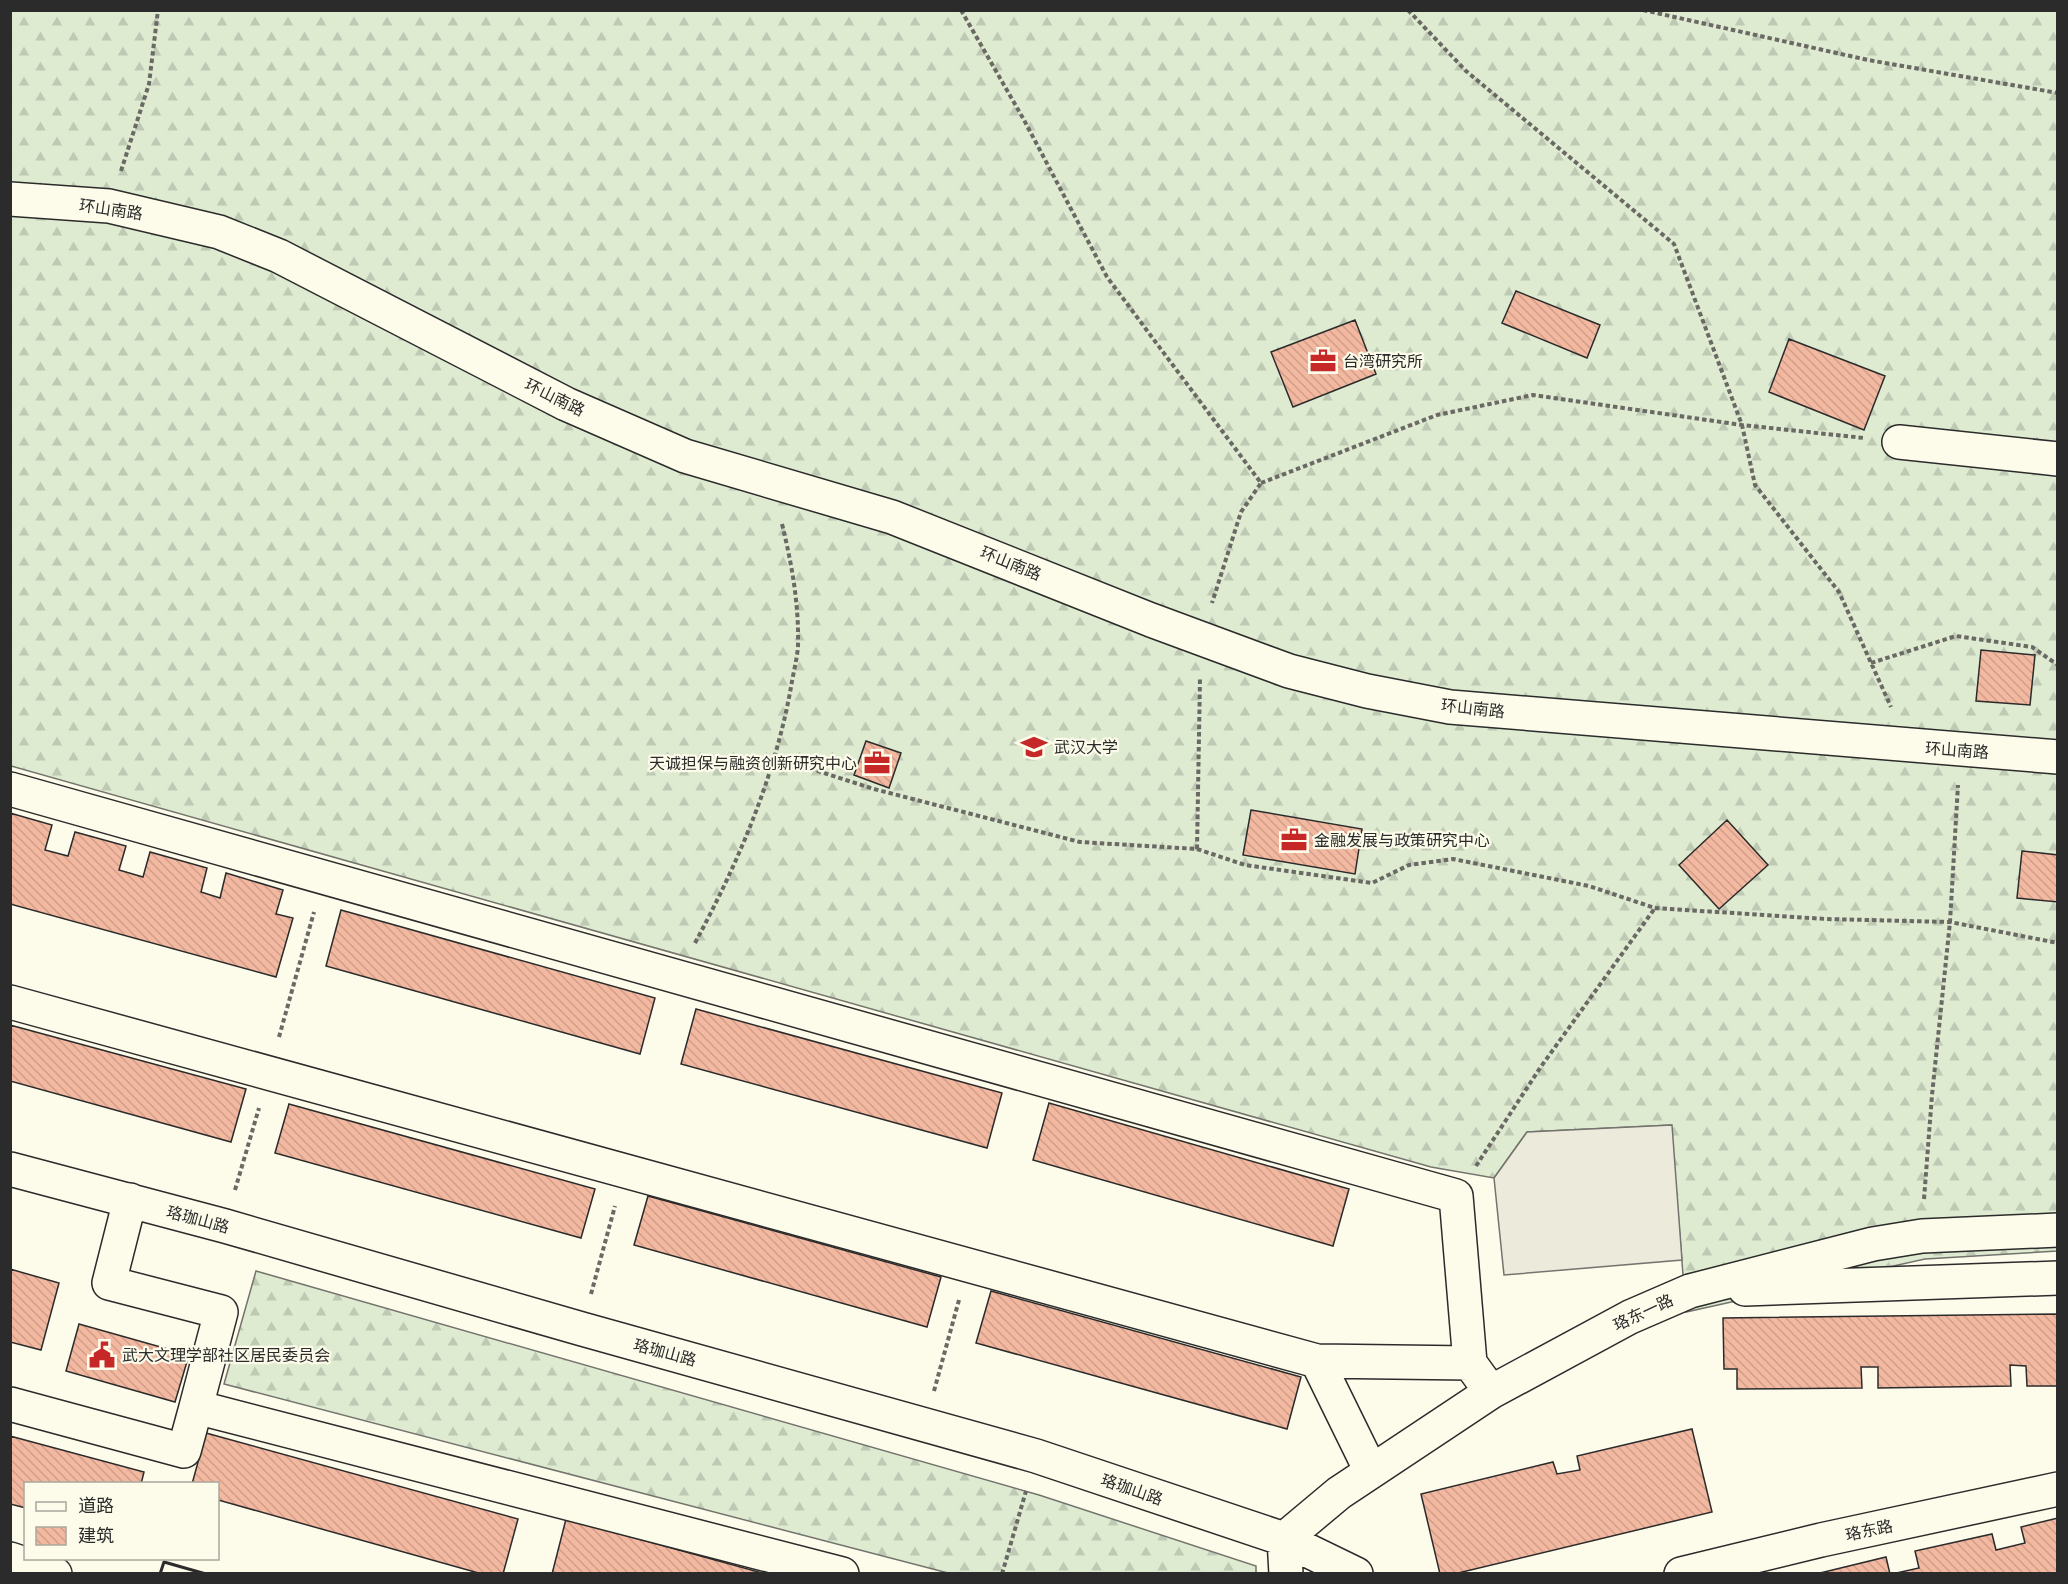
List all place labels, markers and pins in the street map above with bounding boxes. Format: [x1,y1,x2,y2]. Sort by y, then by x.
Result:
office icon: 台湾研究所 [1308,346,1338,376]
place label: 台湾研究所 [1343,353,1423,373]
school or university icon: 武汉大学 [1019,732,1049,762]
place label: 武汉大学 [1054,739,1118,759]
office icon: 天诚担保与融资创新研究中心 [862,748,892,778]
place label: 天诚担保与融资创新研究中心 [649,755,857,775]
office icon: 金融发展与政策研究中心 [1279,825,1309,855]
place label: 金融发展与政策研究中心 [1314,832,1490,852]
public building icon: 武大文理学部社区居民委员会 [87,1340,117,1370]
place label: 武大文理学部社区居民委员会 [122,1347,330,1367]

